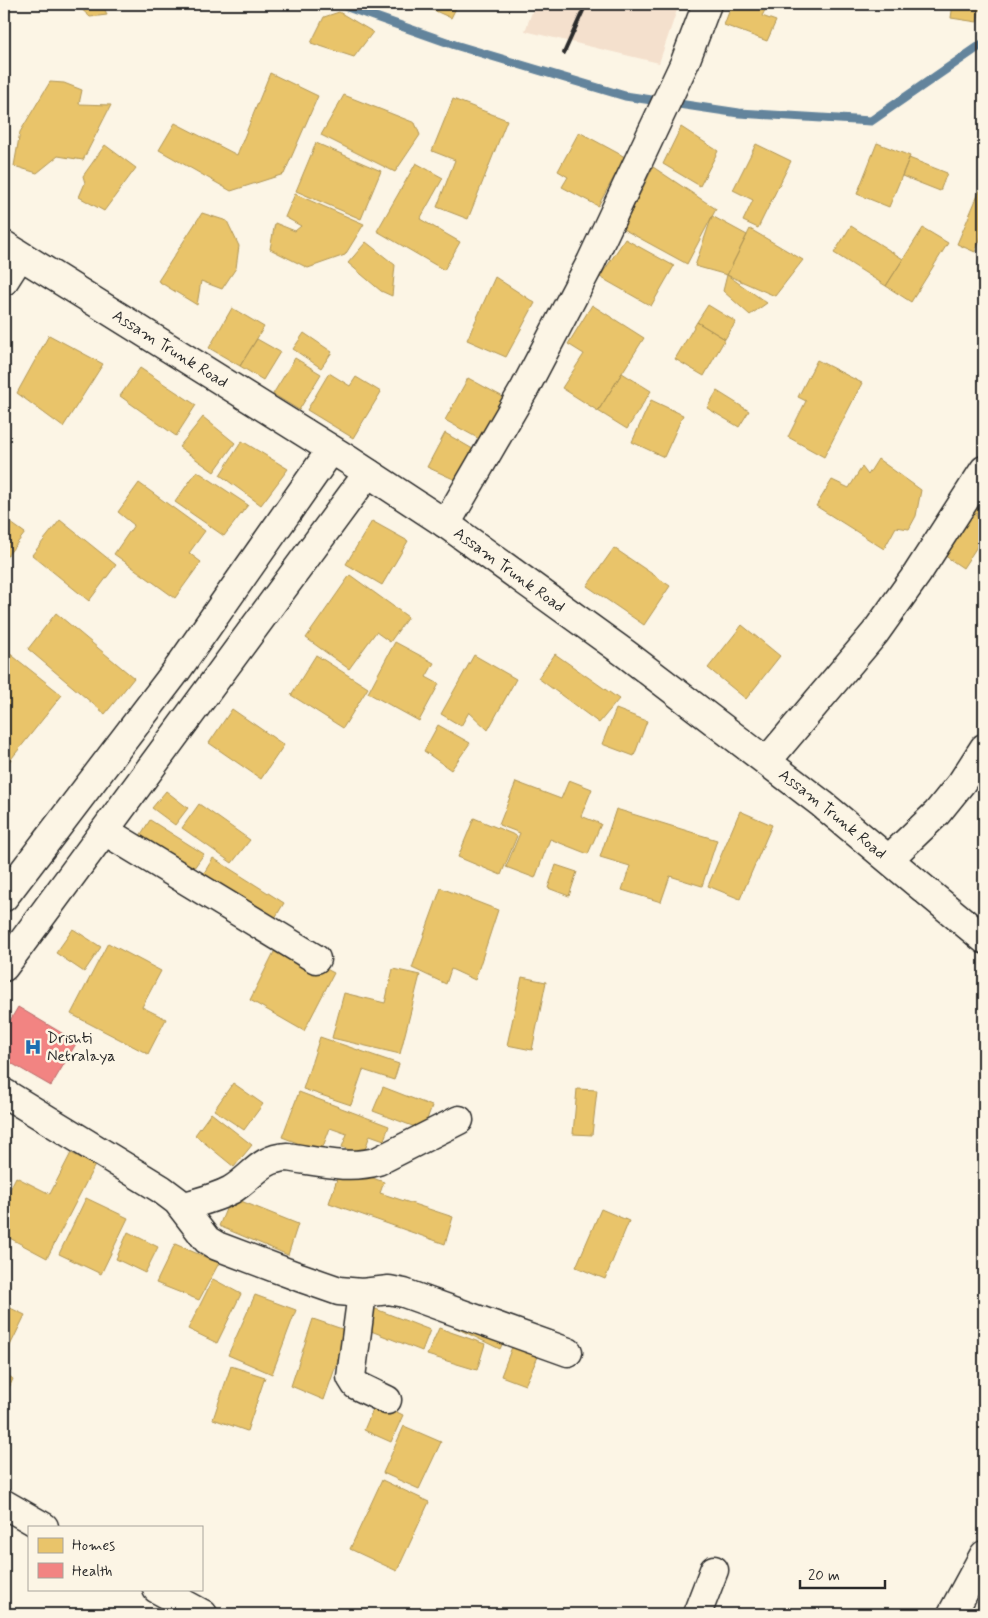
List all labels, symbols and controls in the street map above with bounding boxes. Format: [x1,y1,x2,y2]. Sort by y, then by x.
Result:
street label: Assam Trunk Road [108,305,232,393]
street label: Assam Trunk Road [450,523,569,617]
street label: Assam Trunk Road [774,764,891,864]
place label: Drishti Netralaya [47,1028,116,1067]
hospital icon: Drishti Netralaya [23,1037,43,1057]
legend [28,1526,202,1590]
text: Homes [72,1536,115,1556]
scale bar [800,1558,886,1590]
text: Health [72,1562,113,1582]
text: 20 m [808,1566,840,1586]

